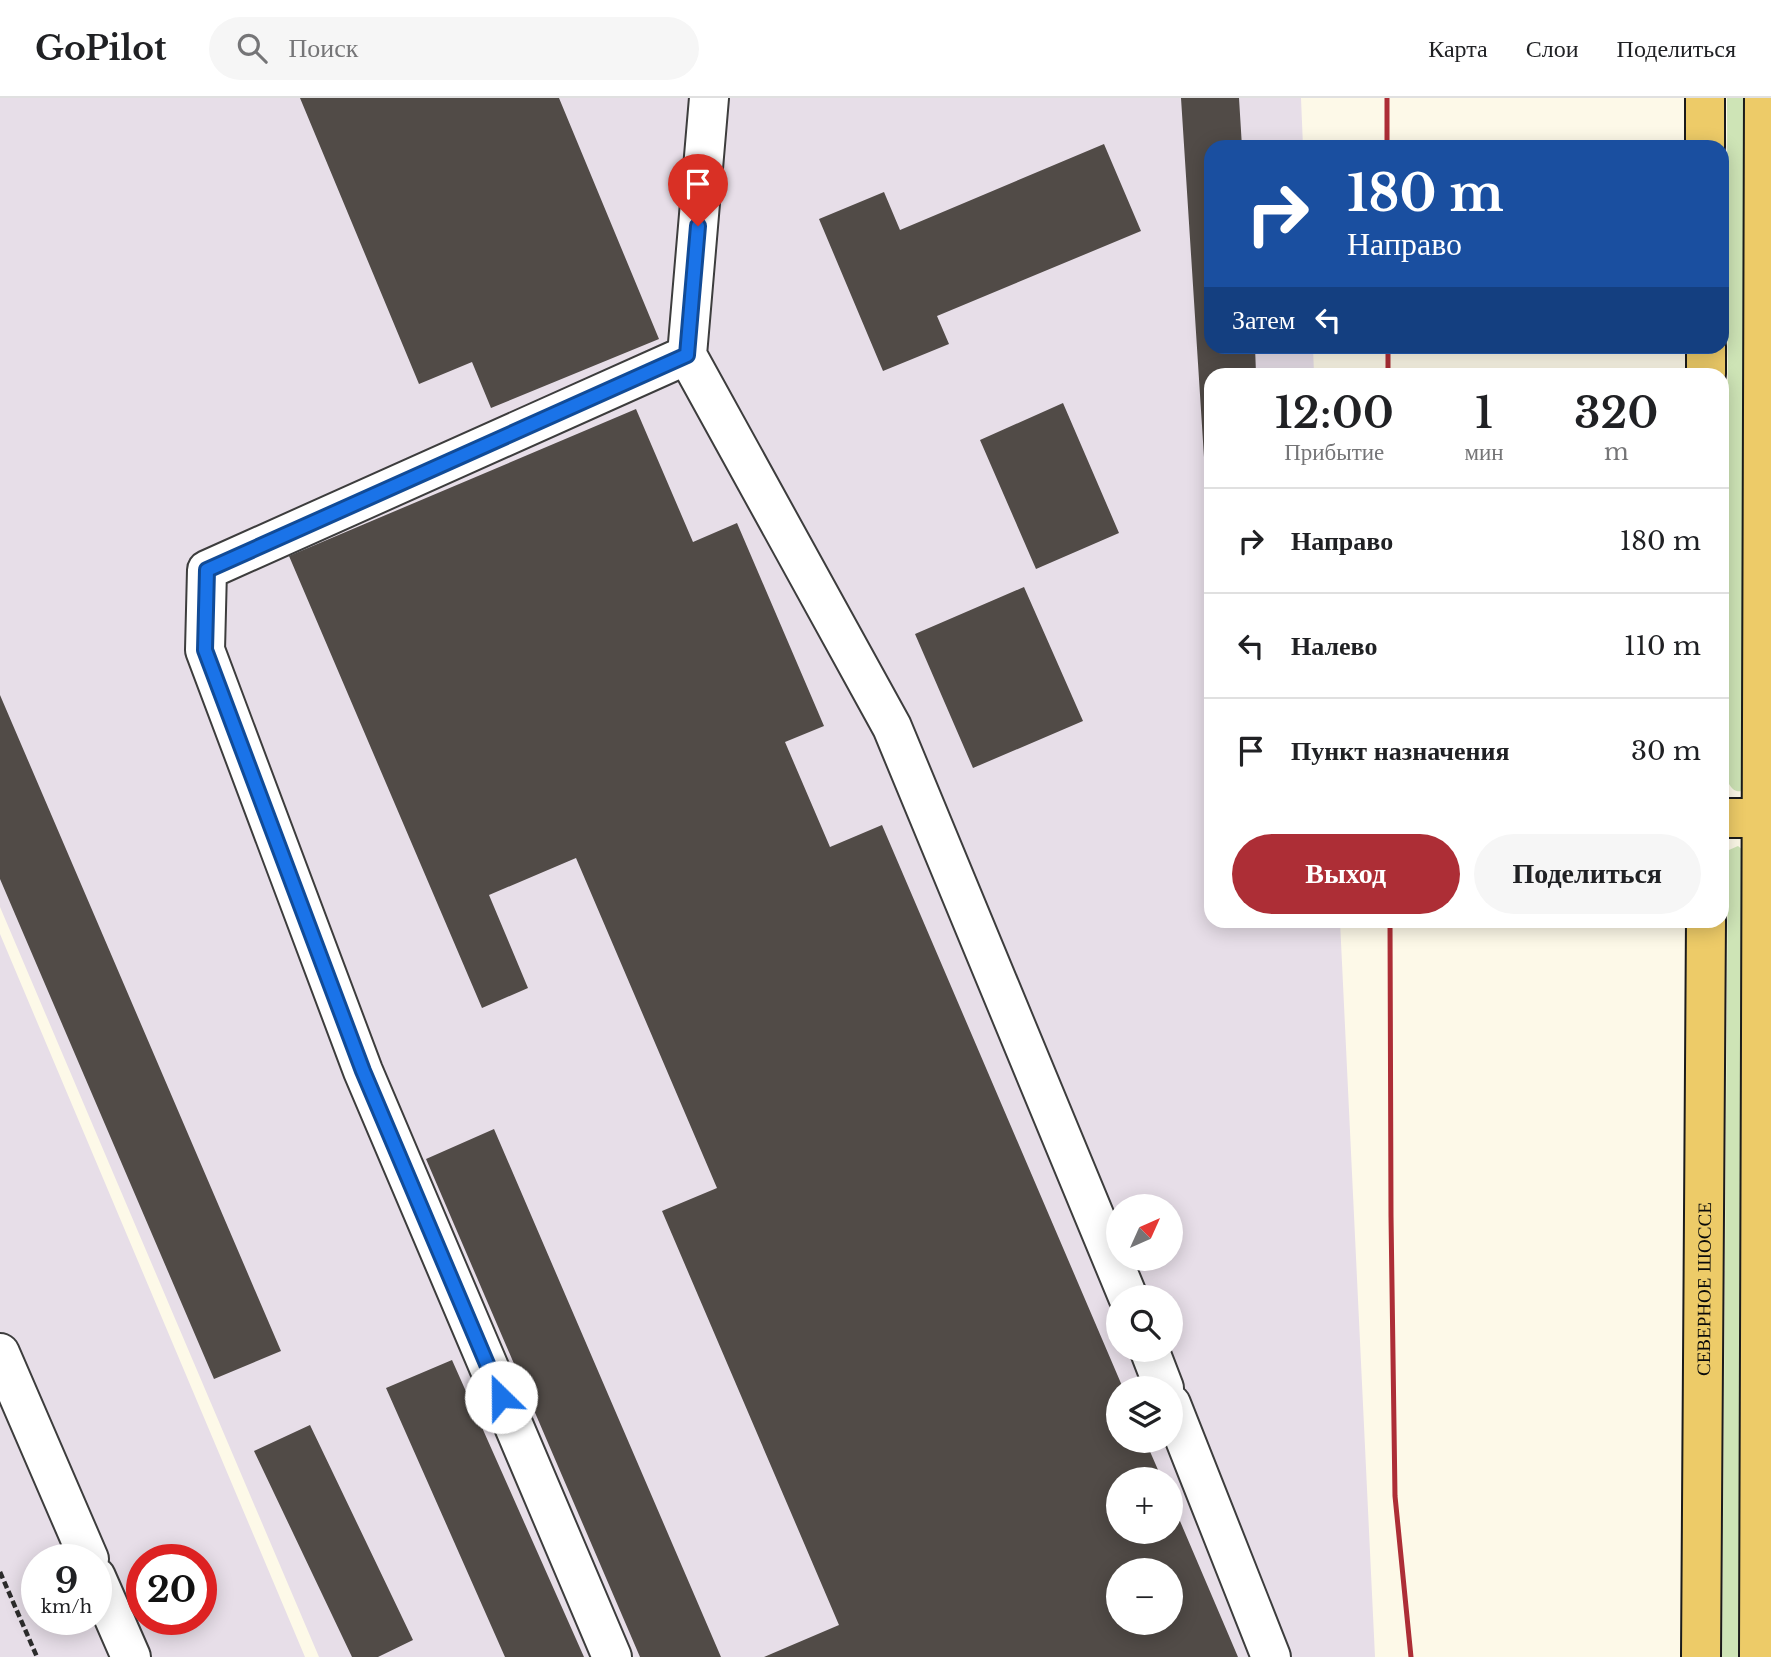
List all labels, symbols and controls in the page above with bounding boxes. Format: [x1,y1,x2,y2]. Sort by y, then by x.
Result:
search box [209,17,699,80]
text: GoPilot [35,28,167,69]
icon: search [233,29,271,67]
text: Поиск [289,32,358,64]
text: Карта [1428,34,1488,63]
text: Слои [1526,34,1579,63]
text: Поделиться [1617,34,1736,63]
pin [668,154,728,226]
text: 180 m [1347,163,1504,224]
icon: arrive [679,165,717,203]
icon: right [1232,168,1323,259]
text: Направо [1347,224,1462,264]
icon: left [1309,301,1347,339]
text: Затем [1232,304,1295,336]
text: 12:00 [1274,387,1394,439]
text: 1 [1475,387,1493,439]
text: 320 [1574,387,1659,439]
text: Прибытие [1284,438,1384,466]
text: мин [1464,438,1504,466]
text: m [1604,438,1629,466]
icon: right [1232,522,1270,560]
text: Направо [1291,525,1393,557]
text: 180 m [1620,525,1701,557]
icon: left [1232,627,1270,665]
text: Налево [1291,630,1377,662]
text: 110 m [1624,630,1701,662]
icon: arrive [1232,732,1270,770]
text: Пункт назначения [1291,735,1509,767]
text: 30 m [1631,735,1701,767]
button: Выход [1232,834,1460,914]
button: Поделиться [1474,834,1701,914]
north arrow [1106,1194,1183,1270]
map controls [1106,1194,1183,1635]
street label: СЕВЕРНОЕ ШОССЕ [1691,1202,1716,1376]
button: search [1106,1285,1183,1362]
position arrow [464,1360,538,1434]
button: layers [1106,1376,1183,1453]
button: + [1106,1467,1183,1544]
speed limit sign: 20 [126,1544,217,1635]
button: − [1106,1558,1183,1635]
text: 9 [55,1559,78,1602]
text: km/h [41,1596,92,1618]

